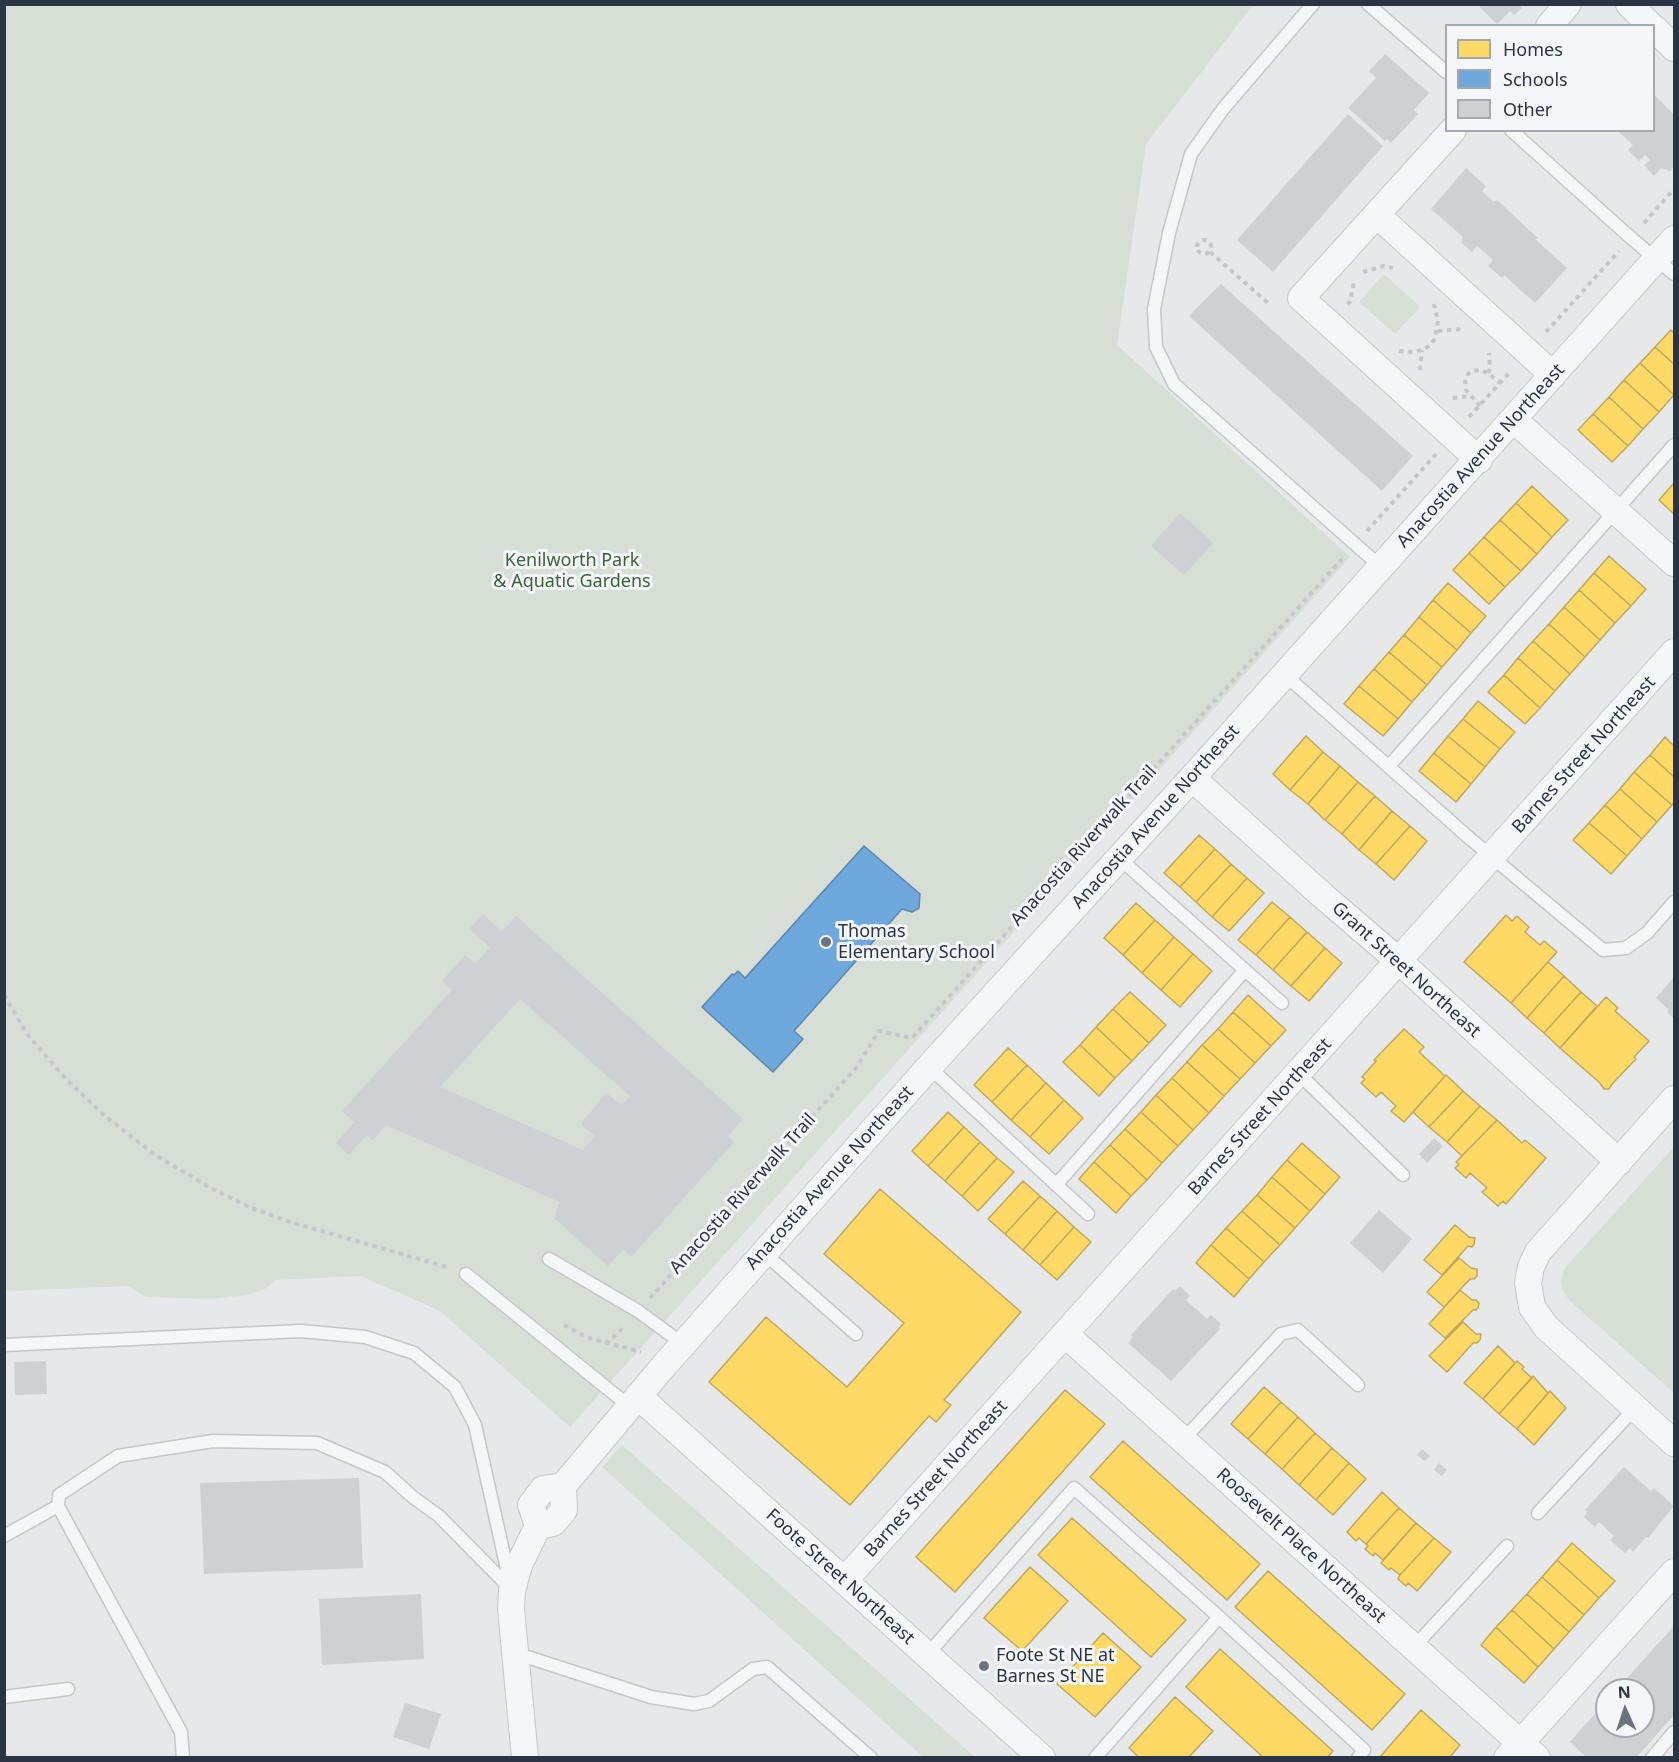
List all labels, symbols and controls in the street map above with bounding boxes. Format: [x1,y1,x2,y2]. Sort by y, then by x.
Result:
legend [1445,24,1655,132]
text: Homes [1503,37,1563,61]
text: Schools [1503,67,1568,91]
text: Other [1503,97,1552,121]
street label: Anacostia Avenue Northeast [1393,360,1569,552]
park label: Kenilworth Park & Aquatic Gardens [493,550,651,592]
street label: Barnes Street Northeast [1508,672,1660,838]
street label: Anacostia Avenue Northeast [1068,721,1244,913]
street label: Anacostia Riverwalk Trail [1006,761,1162,931]
street label: Grant Street Northeast [1327,898,1485,1042]
place label: Thomas Elementary School [838,921,995,964]
marker: Thomas Elementary School [819,935,833,949]
street label: Barnes Street Northeast [1184,1034,1336,1200]
street label: Anacostia Avenue Northeast [742,1082,918,1274]
street label: Anacostia Riverwalk Trail [665,1109,821,1279]
street label: Barnes Street Northeast [860,1396,1012,1562]
street label: Roosevelt Place Northeast [1212,1464,1390,1628]
street label: Foote Street Northeast [761,1505,919,1649]
place label: Foote St NE at Barnes St NE [996,1645,1114,1688]
marker: Foote St NE at Barnes St NE [977,1659,991,1673]
north arrow [1595,1678,1655,1738]
text: N [1617,1681,1631,1703]

